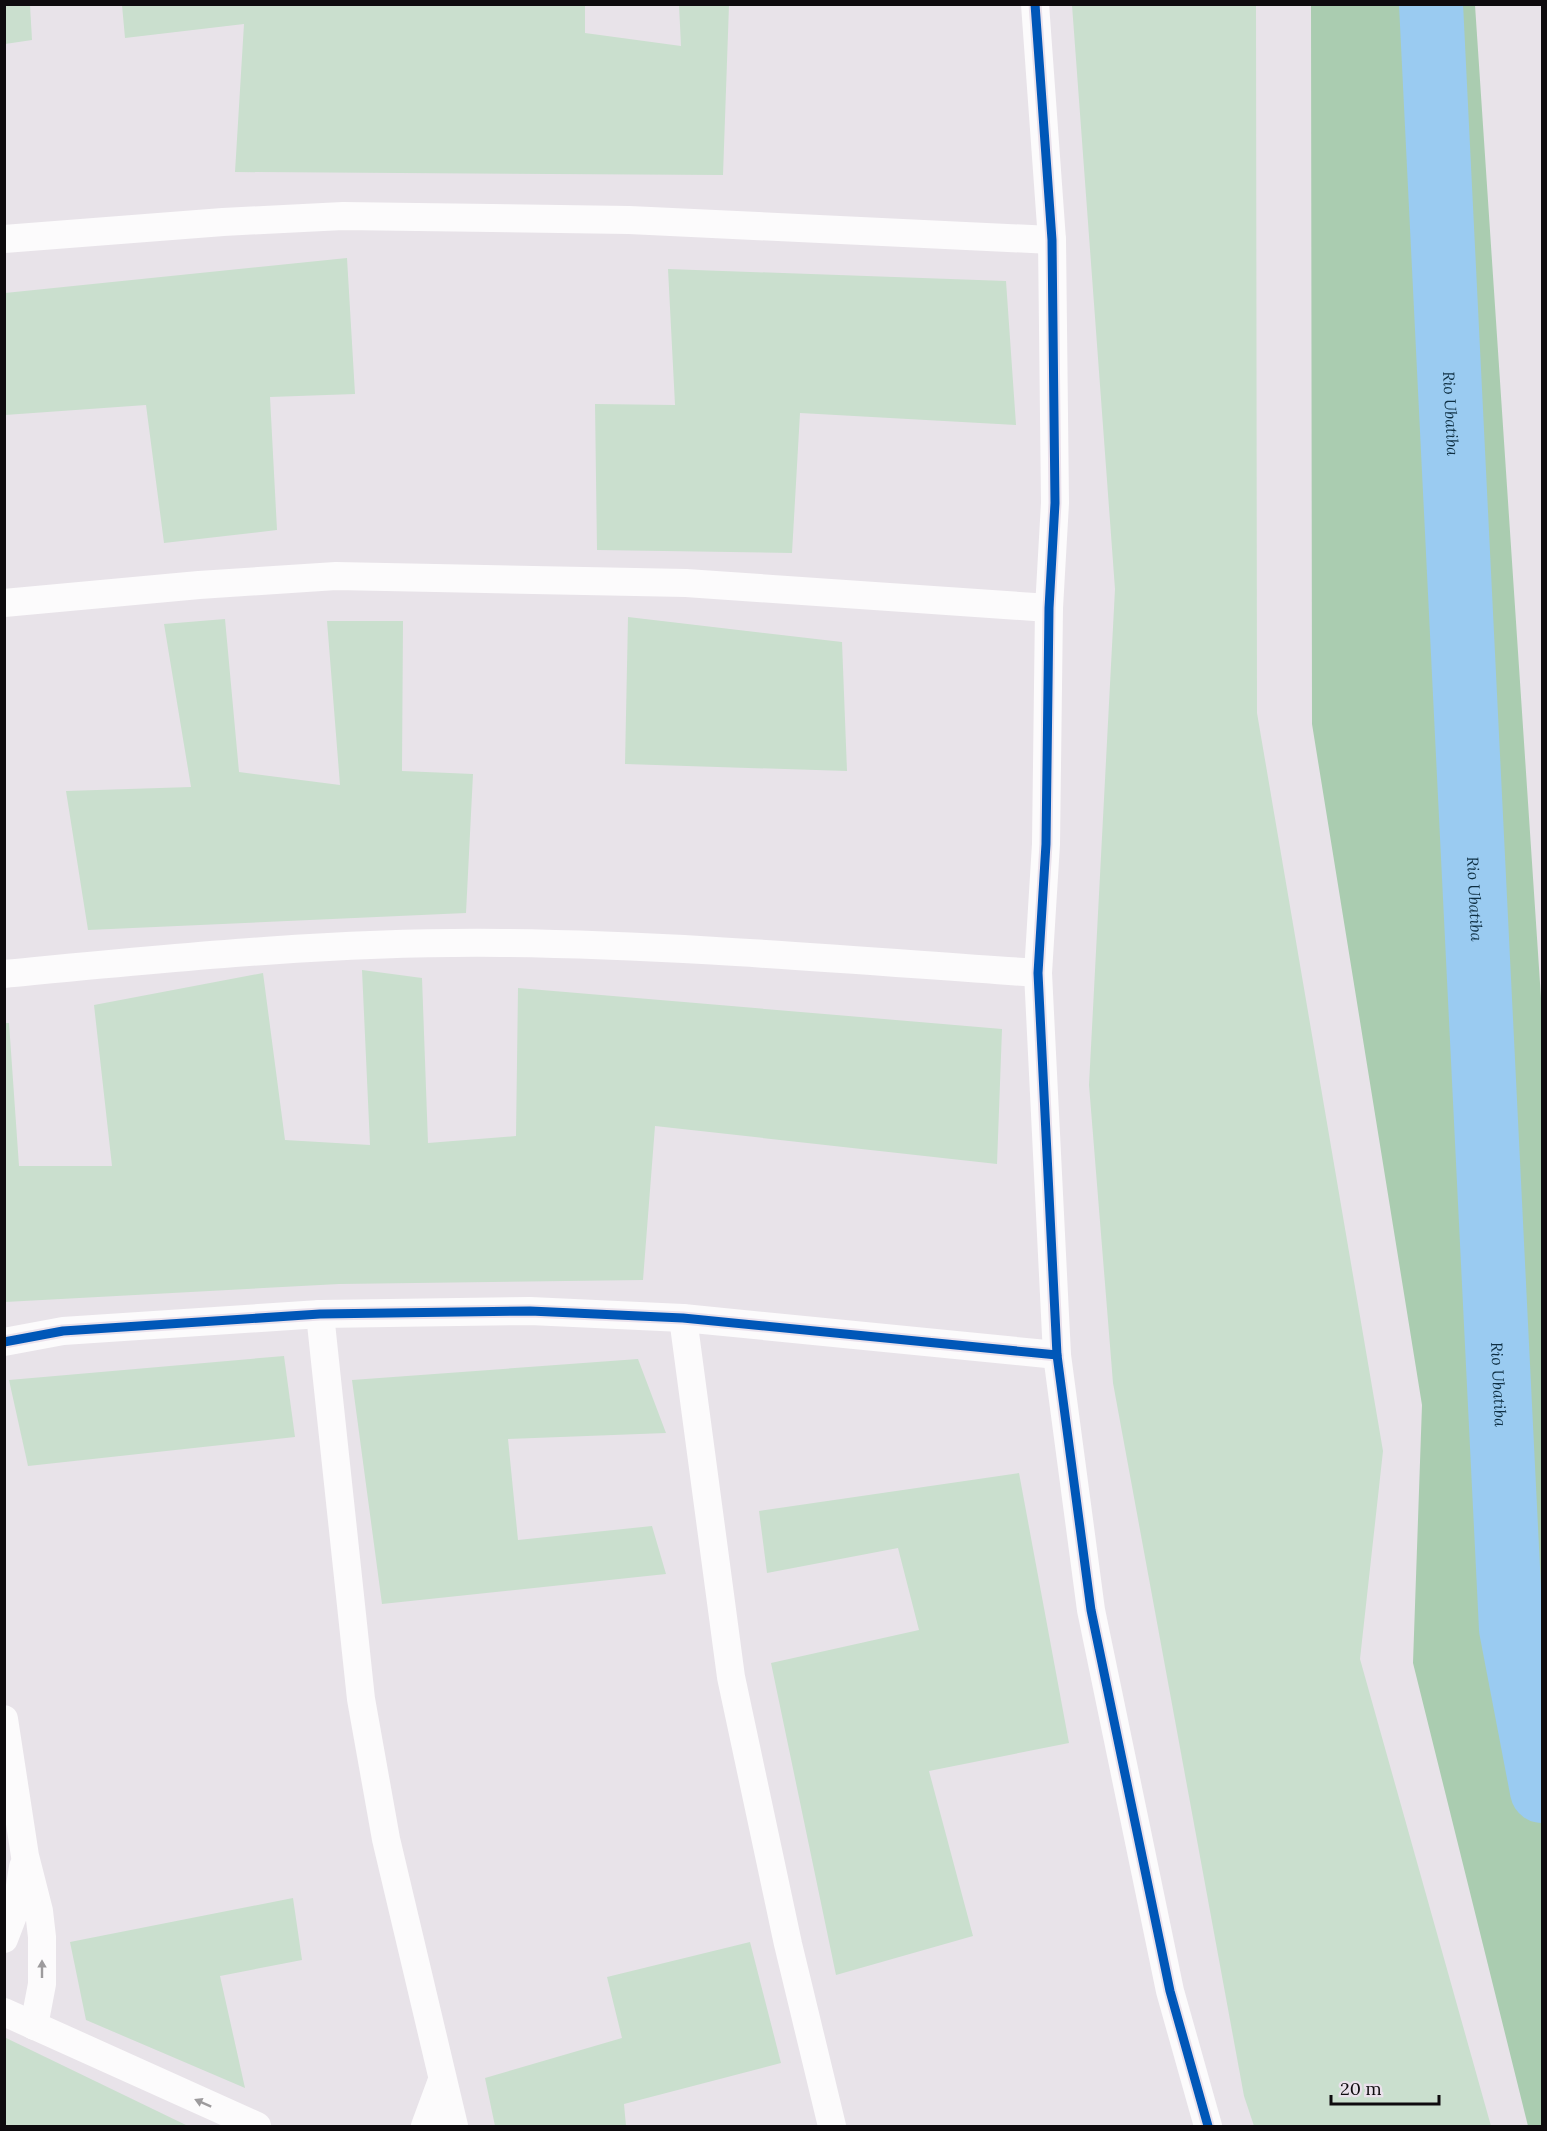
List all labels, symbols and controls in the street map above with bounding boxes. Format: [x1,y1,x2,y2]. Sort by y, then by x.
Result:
water label: Rio Ubatiba [1439,371,1463,457]
water label: Rio Ubatiba [1463,856,1487,942]
water label: Rio Ubatiba [1487,1341,1511,1427]
one-way arrow [37,1959,47,1978]
scale bar [1331,2068,1439,2106]
text: 20 m [1340,2077,1382,2100]
one-way arrow [195,2098,212,2107]

